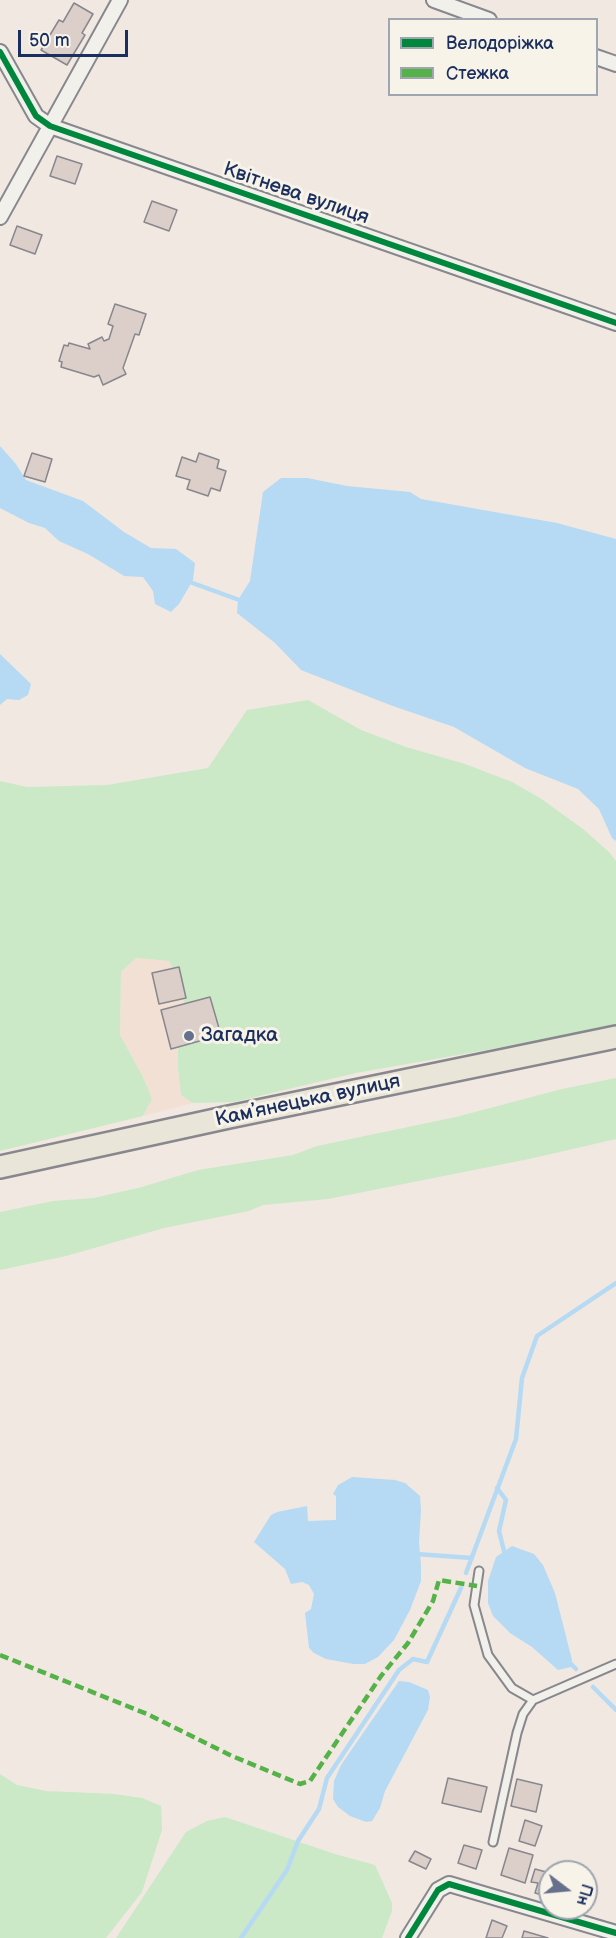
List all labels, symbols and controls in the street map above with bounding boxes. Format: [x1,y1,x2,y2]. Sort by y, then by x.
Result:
scale bar [21,18,130,56]
legend [388,18,598,96]
text: 50 m [29,30,70,51]
text: Велодоріжка [446,33,554,54]
text: Стежка [446,63,509,84]
street label: Квітнева вулиця [220,158,372,230]
place label: Загадка [201,1024,278,1048]
marker: Загадка [182,1029,196,1043]
street label: Камʼянецька вулиця [213,1070,403,1132]
north arrow [538,1860,598,1920]
text: Пн [572,1882,596,1907]

